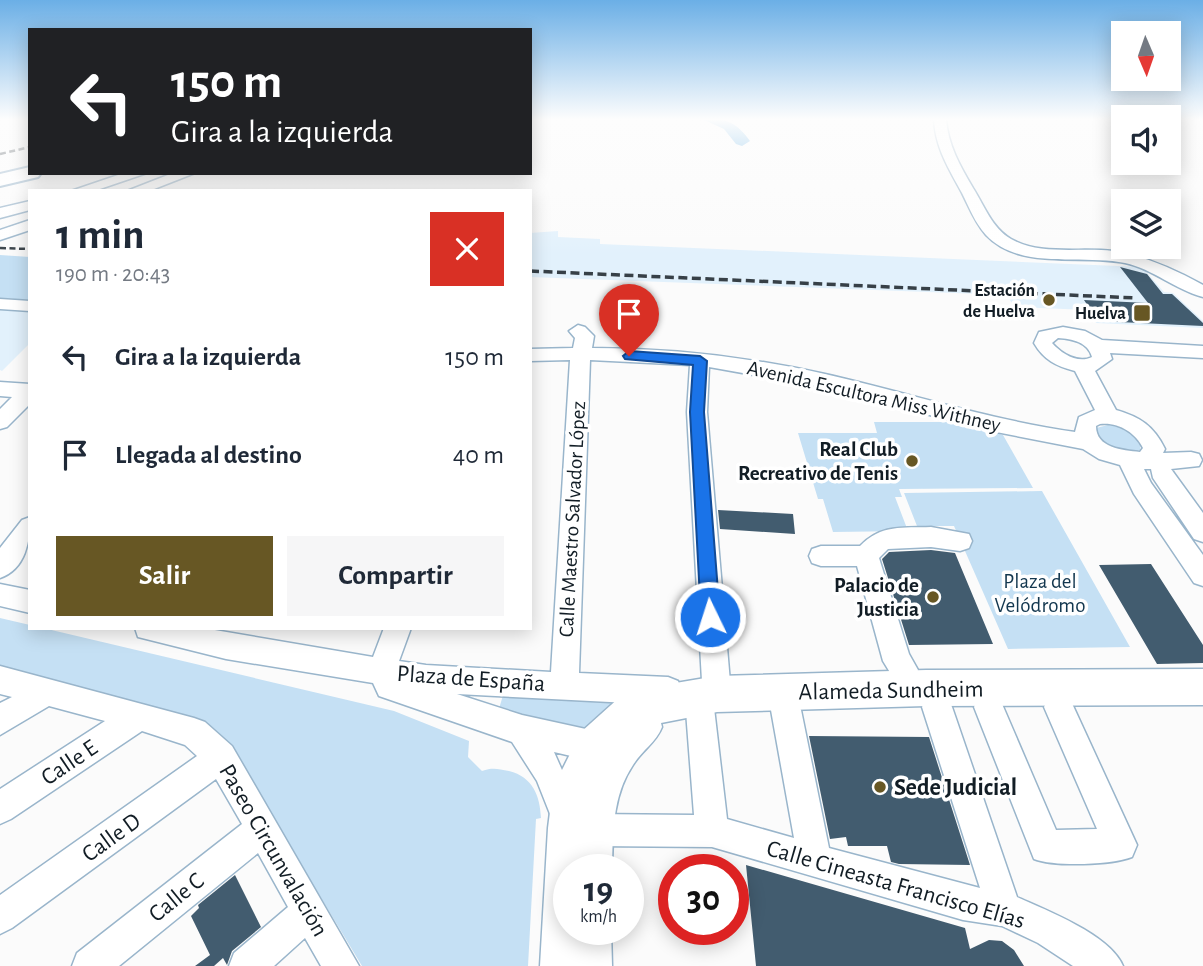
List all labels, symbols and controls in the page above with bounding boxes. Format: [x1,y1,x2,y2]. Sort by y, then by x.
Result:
north arrow [1111,21,1181,91]
map controls [1111,21,1181,259]
icon: left [56,56,147,147]
text: 150 m [171,58,282,107]
button: sound [1111,105,1181,175]
text: Gira a la izquierda [171,116,393,148]
button: layers [1111,189,1181,259]
button: close [430,212,504,286]
text: 1 min [56,214,145,256]
text: 190 m · 20:43 [56,263,170,286]
place label: Estación de Huelva [963,282,1035,321]
pin [599,284,659,356]
marker: Estación de Huelva [1041,292,1057,308]
icon: arrive [610,295,648,333]
marker: Huelva [1132,303,1152,323]
place label: Huelva [1075,305,1126,323]
icon: left [56,338,94,376]
text: Gira a la izquierda [115,344,301,370]
text: 150 m [445,344,504,370]
street label: Avenida Escultora Miss Withney [745,357,1003,436]
street label: Calle Maestro Salvador López [556,400,589,638]
icon: arrive [56,436,94,474]
place label: Real Club Recreativo de Tenis [738,439,898,484]
text: Llegada al destino [115,442,302,468]
text: 40 m [453,442,504,468]
marker: Real Club Recreativo de Tenis [904,453,920,469]
button: Salir [56,536,273,616]
button: Compartir [287,536,504,616]
park label: Plaza del Velódromo [995,571,1085,616]
place label: Palacio de Justicia [834,575,919,620]
position arrow [673,580,747,654]
marker: Palacio de Justicia [925,589,941,605]
street label: Plaza de España [396,662,546,696]
street label: Alameda Sundheim [798,677,984,705]
street label: Calle E [37,735,102,790]
street label: Paseo Circunvalación [214,760,332,941]
place label: Sede Judicial [894,776,1017,800]
marker: Sede Judicial [872,779,888,795]
street label: Calle D [78,809,145,867]
street label: Calle Cineasta Francisco Elías [764,837,1028,933]
speed limit sign: 30 [658,854,749,945]
street label: Calle C [145,869,209,927]
text: 19 [584,873,613,908]
text: km/h [580,908,617,926]

